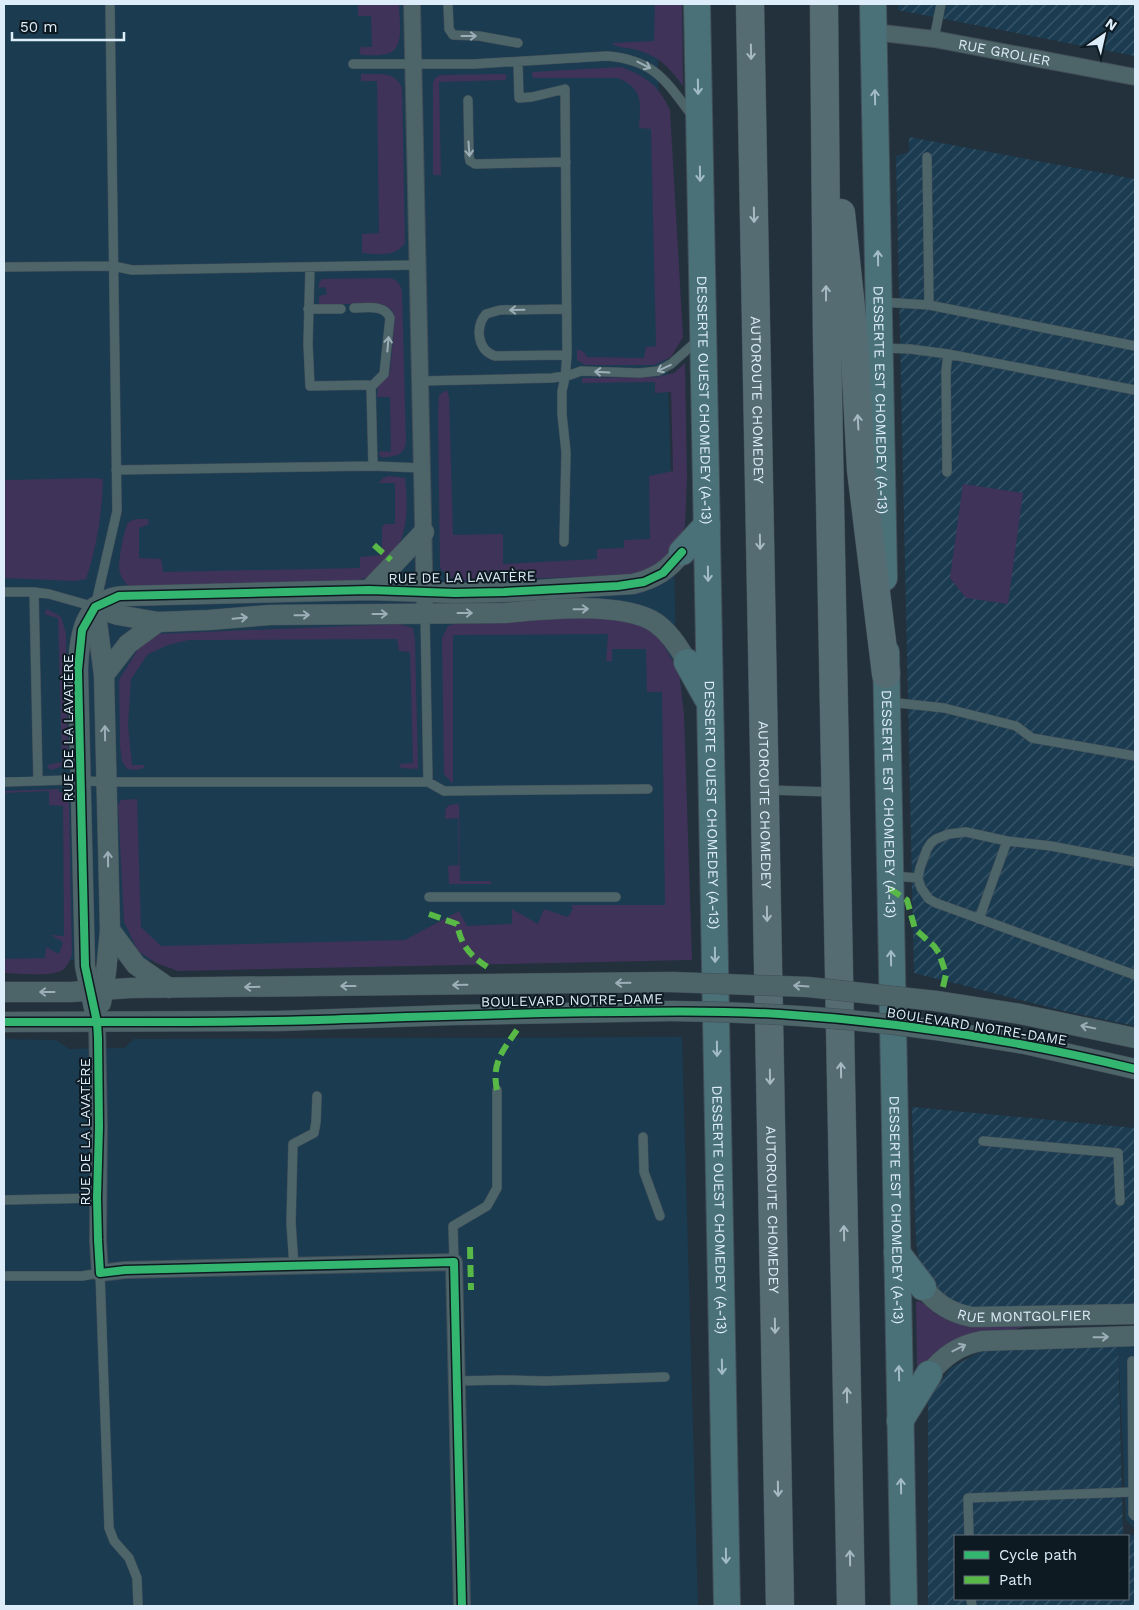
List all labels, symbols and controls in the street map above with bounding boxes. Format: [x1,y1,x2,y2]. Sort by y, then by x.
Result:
scale bar [12,10,125,42]
north arrow [1079,10,1129,60]
text: N [1102,15,1120,34]
text: 50 m [20,18,57,36]
one-way arrow [460,31,477,41]
street label: RUE GROLIER [957,36,1052,69]
one-way arrow [746,44,755,60]
one-way arrow [636,61,651,70]
one-way arrow [694,79,703,95]
one-way arrow [870,89,880,106]
one-way arrow [464,141,473,157]
one-way arrow [695,166,705,182]
one-way arrow [749,207,758,223]
one-way arrow [874,250,883,266]
street label: DESSERTE OUEST CHOMEDEY (A-13) [694,275,715,525]
one-way arrow [821,285,831,301]
street label: DESSERTE EST CHOMEDEY (A-13) [870,286,891,514]
one-way arrow [509,305,526,315]
street label: AUTOROUTE CHOMEDEY [748,316,767,484]
one-way arrow [383,336,393,352]
one-way arrow [657,363,672,373]
one-way arrow [595,367,611,376]
one-way arrow [854,414,863,430]
one-way arrow [755,534,765,550]
one-way arrow [703,565,712,581]
street label: RUE DE LA LAVATÈRE [388,568,536,586]
one-way arrow [572,604,589,614]
one-way arrow [456,608,473,618]
one-way arrow [372,609,388,619]
one-way arrow [294,610,310,619]
one-way arrow [231,613,247,622]
street label: RUE DE LA LAVATÈRE [60,654,76,802]
street label: DESSERTE OUEST CHOMEDEY (A-13) [702,680,722,929]
street label: DESSERTE EST CHOMEDEY (A-13) [879,690,899,918]
street label: AUTOROUTE CHOMEDEY [755,721,775,889]
one-way arrow [100,725,110,742]
one-way arrow [103,852,113,868]
one-way arrow [762,906,772,922]
one-way arrow [710,947,719,963]
one-way arrow [886,950,896,966]
one-way arrow [615,978,631,987]
one-way arrow [453,980,469,990]
one-way arrow [341,981,357,991]
one-way arrow [244,982,260,992]
one-way arrow [793,982,809,991]
one-way arrow [39,987,56,997]
street label: BOULEVARD NOTRE-DAME [481,990,663,1010]
street label: BOULEVARD NOTRE-DAME [886,1004,1068,1048]
one-way arrow [1080,1022,1096,1032]
one-way arrow [712,1041,721,1057]
street label: RUE DE LA LAVATÈRE [77,1058,93,1206]
one-way arrow [836,1062,845,1078]
one-way arrow [765,1068,775,1084]
street label: DESSERTE OUEST CHOMEDEY (A-13) [709,1085,730,1334]
street label: DESSERTE EST CHOMEDEY (A-13) [886,1096,907,1324]
street label: AUTOROUTE CHOMEDEY [763,1126,782,1294]
one-way arrow [839,1225,849,1241]
street label: RUE MONTGOLFIER [955,1306,1091,1326]
one-way arrow [770,1318,780,1334]
one-way arrow [1092,1332,1109,1342]
one-way arrow [951,1343,966,1353]
one-way arrow [718,1359,727,1375]
one-way arrow [894,1365,904,1381]
one-way arrow [842,1387,852,1404]
one-way arrow [896,1478,906,1494]
one-way arrow [773,1480,783,1497]
legend [954,1535,1129,1600]
text: Cycle path [999,1546,1077,1564]
one-way arrow [721,1548,731,1564]
one-way arrow [845,1550,855,1566]
text: Path [999,1571,1032,1589]

